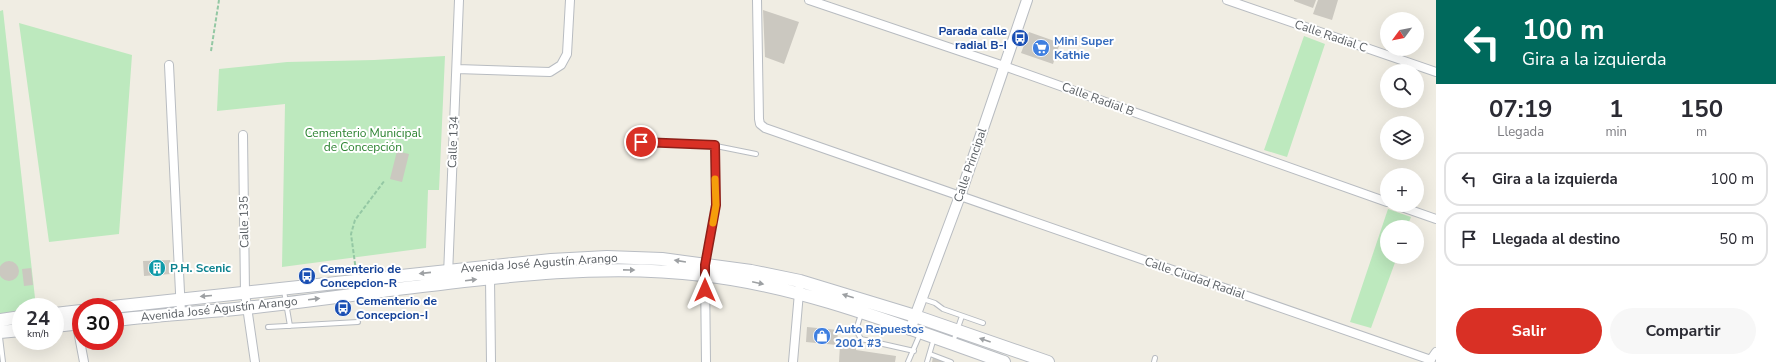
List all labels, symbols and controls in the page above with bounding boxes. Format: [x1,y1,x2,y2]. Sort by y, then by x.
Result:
text: 100 m [1522,11,1605,49]
north arrow [1380,12,1424,56]
map controls [1380,12,1424,264]
street label: Calle Radial C [1292,16,1370,56]
icon: left [1456,16,1508,68]
place label: Parada calle radial B-I [938,23,1007,53]
bus stop icon: Parada calle radial B-I [1010,28,1030,48]
place label: Mini Super Kathie [1054,33,1114,63]
supermarket icon: Mini Super Kathie [1031,38,1051,58]
text: Gira a la izquierda [1522,47,1666,71]
button: search [1380,64,1424,108]
street label: Calle Radial B [1060,78,1136,120]
text: 07:19 [1489,93,1552,125]
text: 1 [1609,93,1623,125]
text: 150 [1680,93,1723,125]
street label: Calle 134 [444,116,462,168]
button: layers [1380,116,1424,160]
text: Llegada [1497,123,1544,141]
text: min [1605,123,1627,141]
text: m [1696,123,1707,141]
park label: Cementerio Municipal de Concepción [305,125,422,155]
pin [624,125,658,159]
street label: Calle Principal [950,125,990,204]
icon: arrive [630,131,652,153]
button: + [1380,168,1424,212]
icon: left [1458,168,1480,190]
text: Gira a la izquierda [1492,169,1618,189]
text: 100 m [1710,169,1754,189]
street label: Calle 135 [236,196,252,248]
button: − [1380,220,1424,264]
icon: arrive [1458,228,1480,250]
text: Llegada al destino [1492,229,1620,249]
text: 50 m [1719,229,1754,249]
street label: Avenida José Agustín Arango [460,249,619,276]
street label: Calle Ciudad Radial [1142,253,1248,303]
building icon: P.H. Scenic [147,258,167,278]
one-way arrow [674,258,686,264]
place label: P.H. Scenic [170,260,231,276]
place label: Cementerio de Concepcion-R [320,261,401,291]
bus stop icon: Cementerio de Concepcion-R [297,266,317,286]
one-way arrow [623,267,636,273]
position arrow [684,269,726,311]
one-way arrow [419,270,431,276]
one-way arrow [465,277,477,284]
one-way arrow [751,281,764,287]
street label: Avenida José Agustín Arango [140,293,299,325]
one-way arrow [200,293,212,300]
place label: Cementerio de Concepcion-I [356,293,437,323]
one-way arrow [842,293,854,299]
one-way arrow [308,296,320,303]
speed limit sign: 30 [72,298,124,350]
bus stop icon: Cementerio de Concepcion-I [333,298,353,318]
text: 24 [26,305,50,332]
button: Salir [1456,308,1602,354]
button: Compartir [1610,308,1756,354]
place label: Auto Repuestos 2001 #3 [835,321,924,351]
shop icon: Auto Repuestos 2001 #3 [812,326,832,346]
text: km/h [27,327,49,341]
one-way arrow [978,337,990,343]

